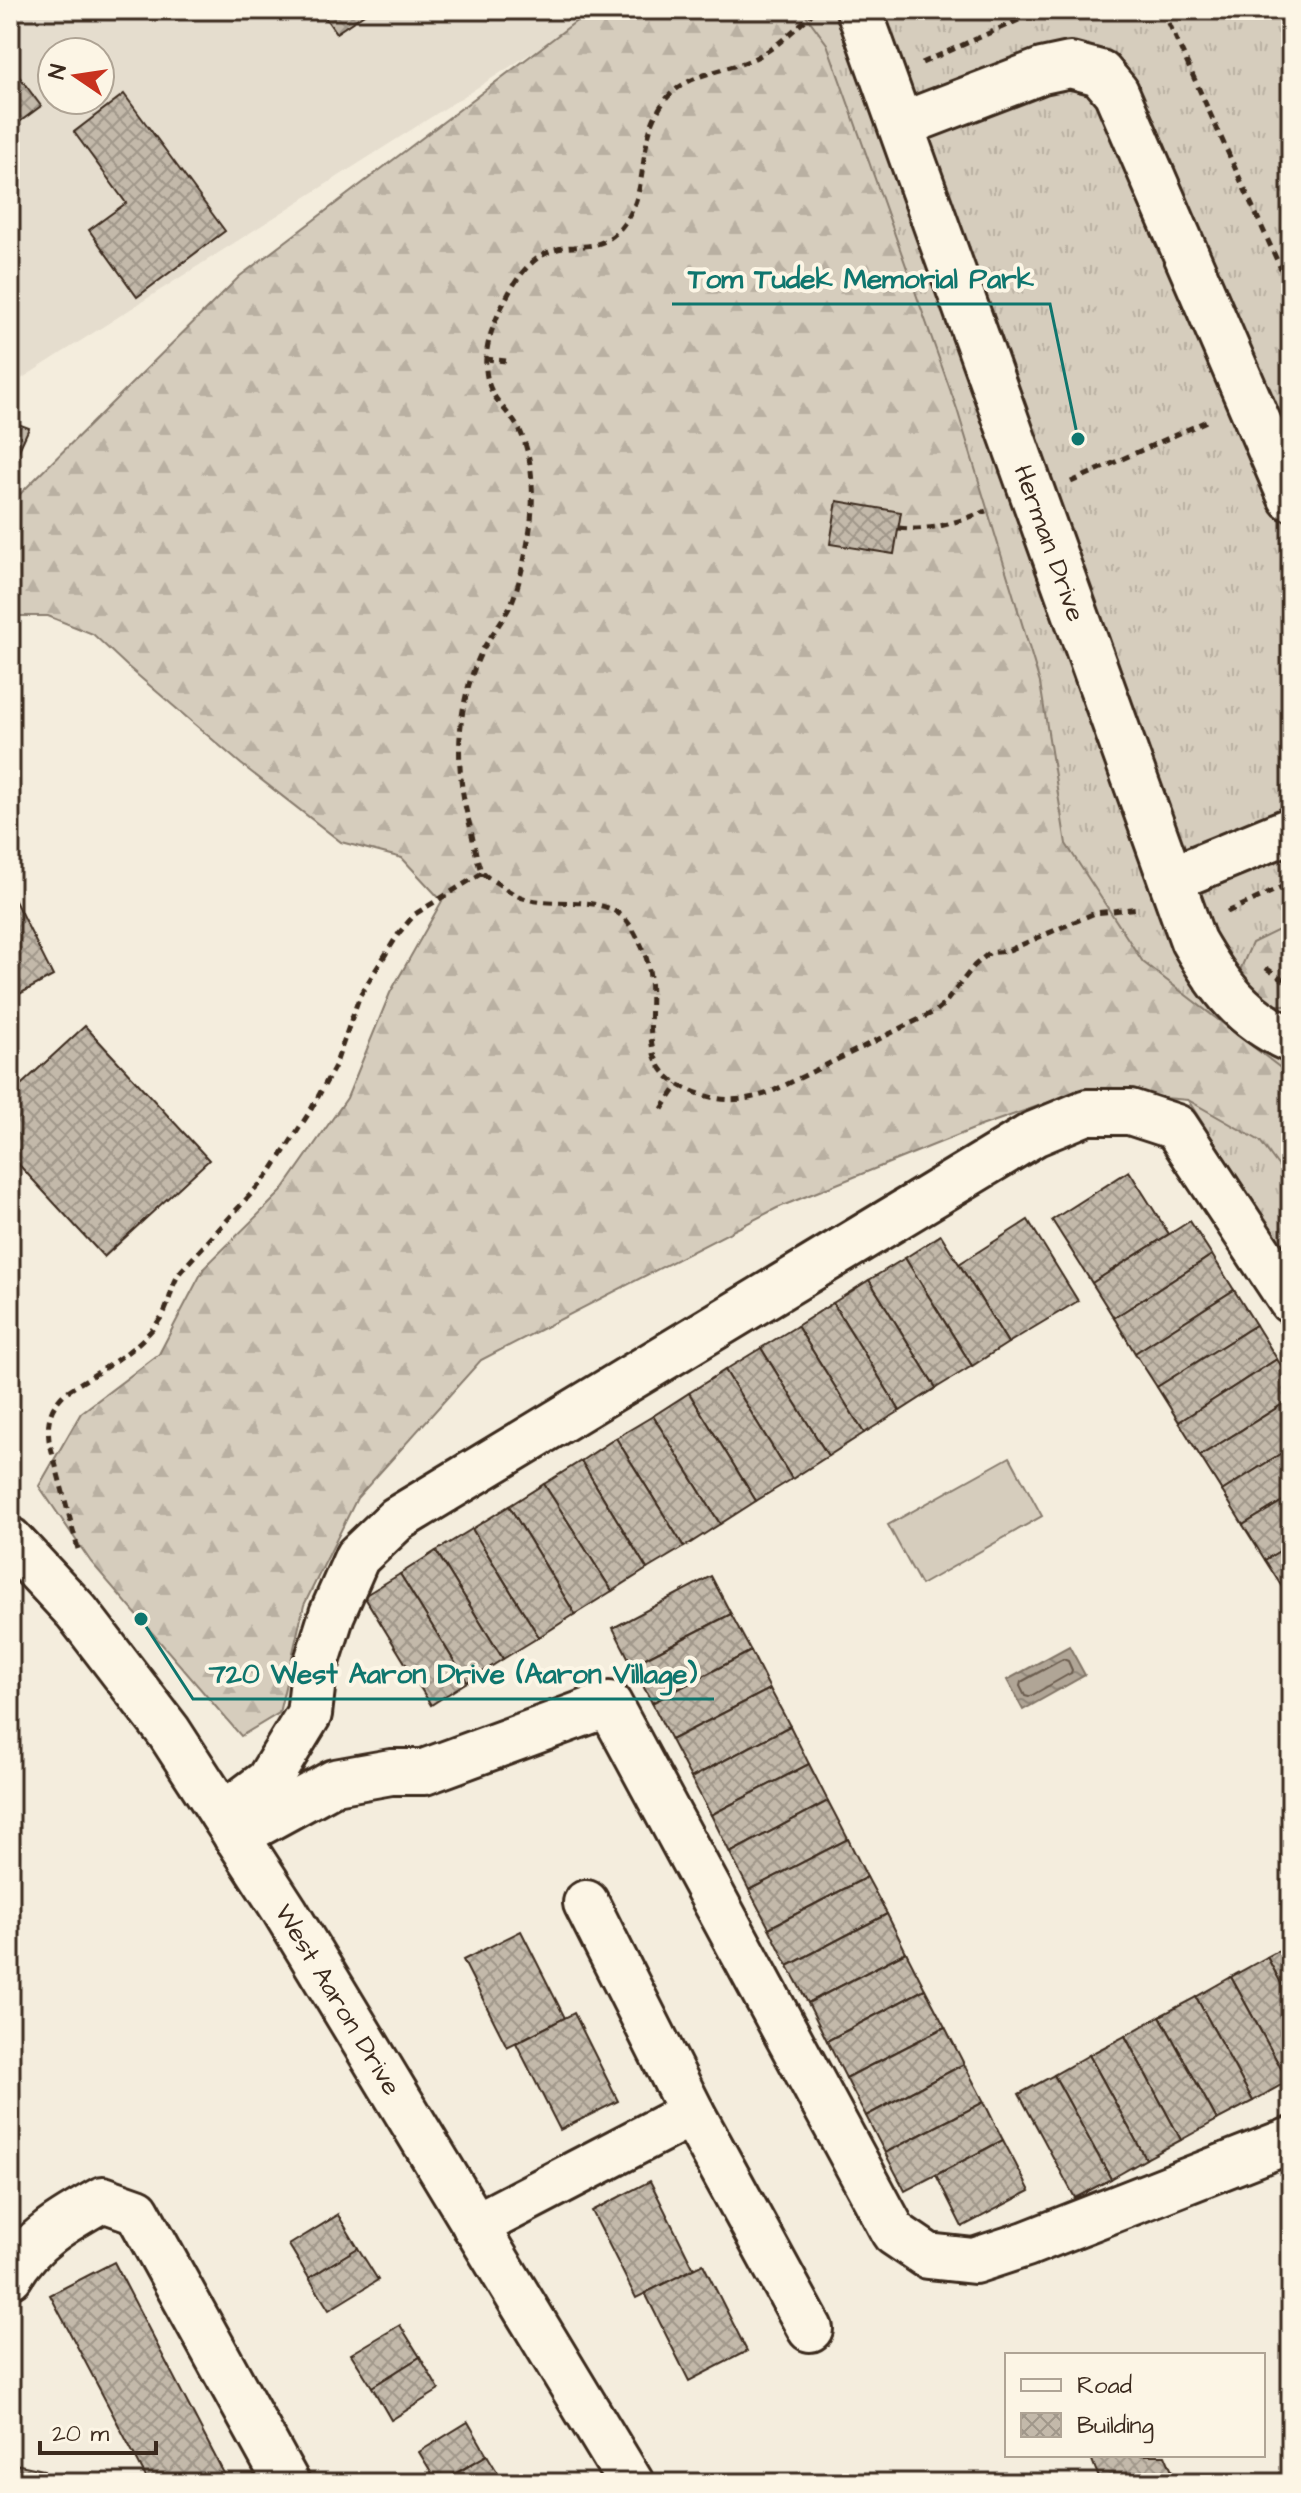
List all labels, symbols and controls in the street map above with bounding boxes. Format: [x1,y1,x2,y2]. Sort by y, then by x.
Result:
north arrow [36,36,116,116]
text: N [41,61,75,82]
callout: Tom Tudek Memorial Park [672,252,1050,304]
text: Tom Tudek Memorial Park [687,260,1035,299]
street label: Herman Drive [1005,460,1094,626]
callout: 720 West Aaron Drive (Aaron Village) [193,1647,714,1699]
text: 720 West Aaron Drive (Aaron Village) [208,1655,698,1696]
street label: West Aaron Drive [266,1897,409,2102]
legend [1005,2353,1265,2457]
text: Road [1077,2369,1132,2403]
scale bar [40,2405,156,2455]
text: Building [1077,2409,1154,2444]
text: 20 m [52,2417,109,2451]

